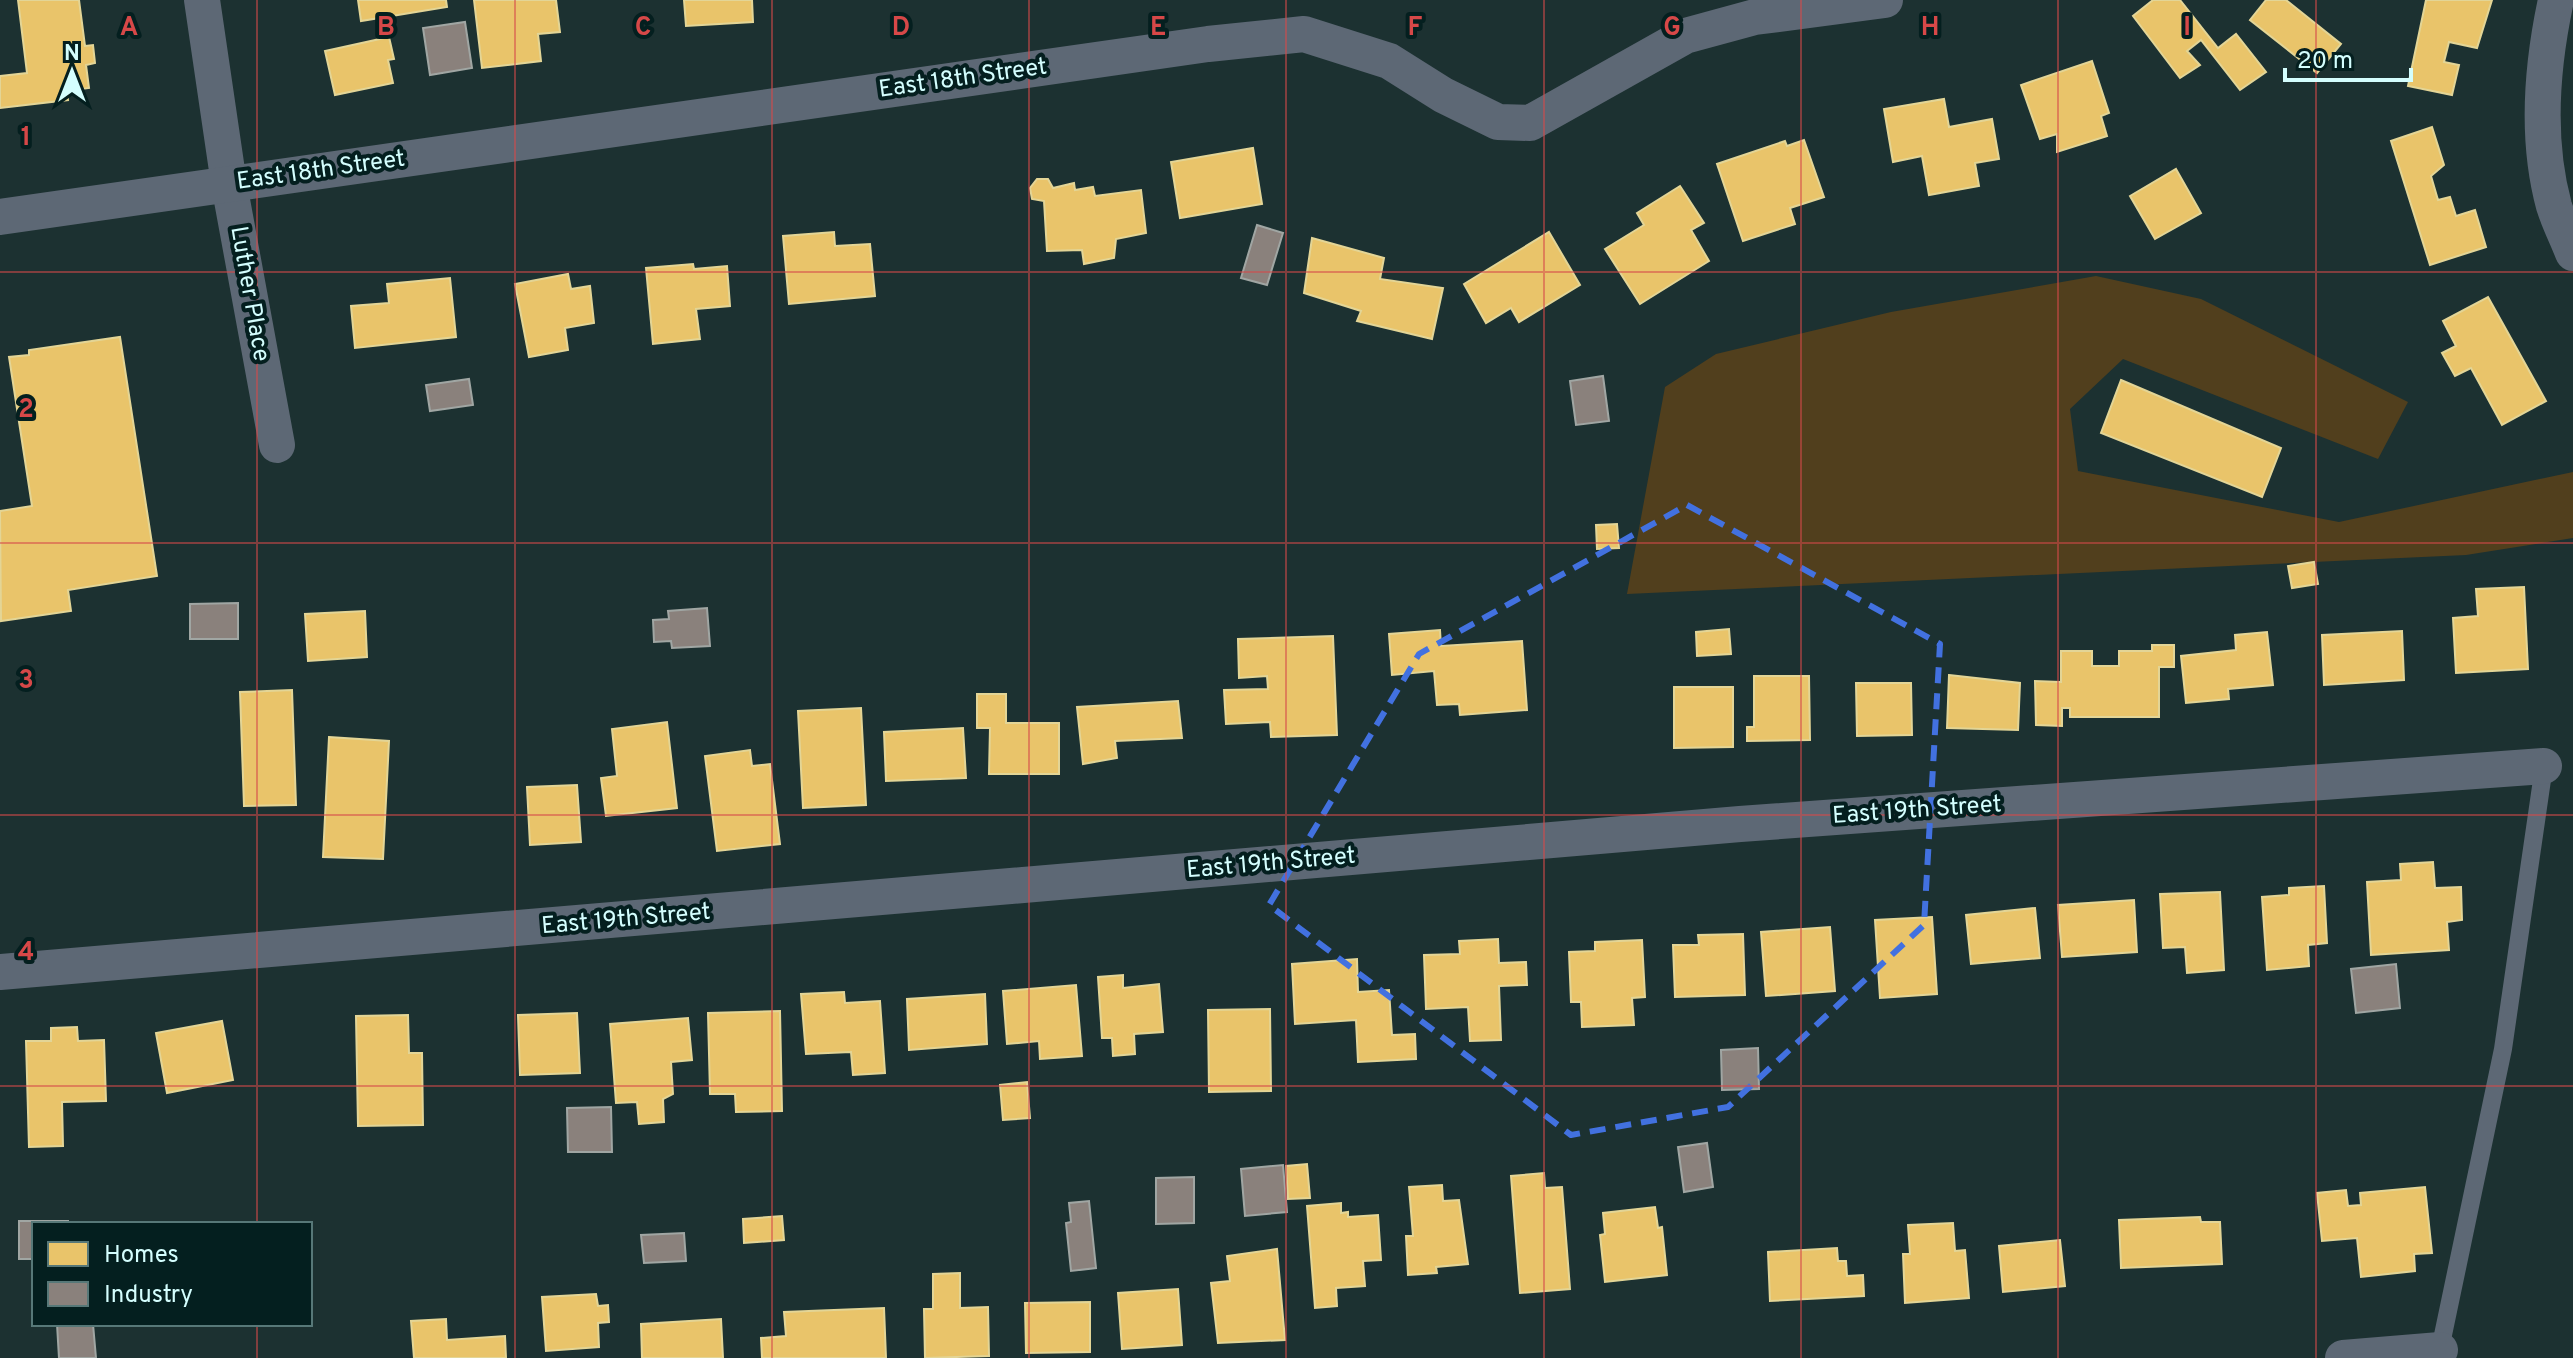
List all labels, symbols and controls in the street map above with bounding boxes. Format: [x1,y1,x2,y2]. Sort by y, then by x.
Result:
text: A [120,12,138,45]
text: B [377,12,395,45]
text: C [635,12,651,45]
text: D [892,12,910,45]
text: E [1150,12,1166,45]
text: F [1408,12,1423,45]
text: G [1663,12,1681,45]
text: H [1921,12,1939,45]
text: I [2183,12,2191,45]
north arrow [32,32,112,112]
scale bar [2285,32,2411,82]
text: N [64,41,80,68]
text: 20 m [2297,47,2353,77]
street label: East 18th Street [877,52,1049,106]
text: 1 [21,122,31,155]
street label: East 18th Street [235,144,407,198]
street label: Luther Place [222,224,276,364]
text: 2 [18,394,34,427]
text: 3 [18,665,34,698]
street label: East 19th Street [1831,790,2003,832]
street label: East 19th Street [1185,842,1357,886]
street label: East 19th Street [540,898,712,942]
text: 4 [18,937,34,970]
legend [32,1222,312,1326]
text: Homes [104,1241,179,1271]
text: Industry [104,1281,193,1311]

